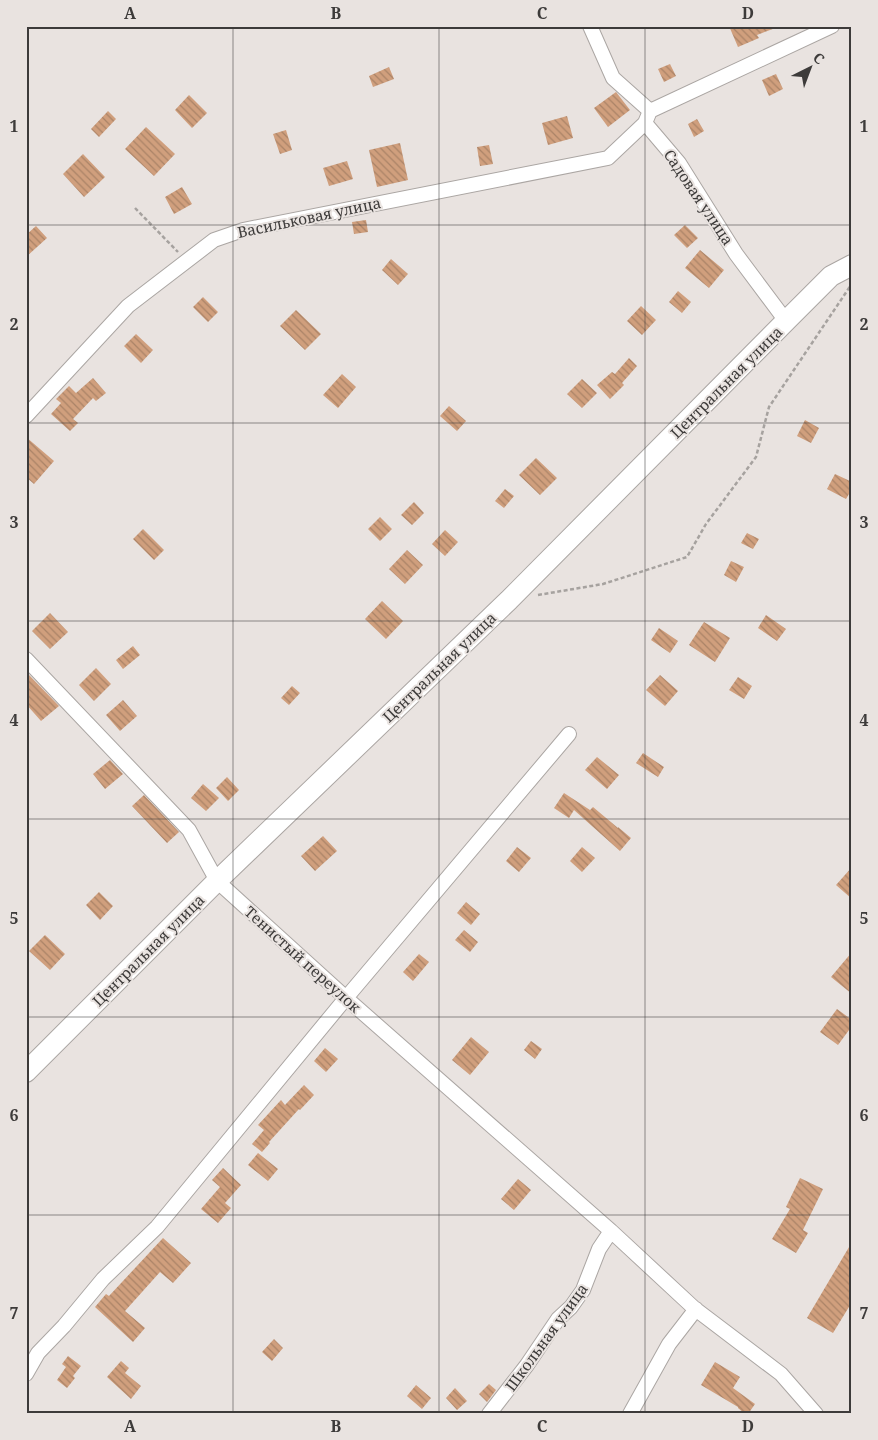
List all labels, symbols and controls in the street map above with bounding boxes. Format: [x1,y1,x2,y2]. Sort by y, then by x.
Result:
text: A [124,2,137,24]
text: B [331,2,342,24]
text: C [537,2,548,24]
text: D [742,2,754,24]
north arrow [786,42,836,92]
text: С [809,48,829,68]
text: 1 [9,115,19,137]
text: 1 [859,115,869,137]
street label: Садовая улица [660,145,738,249]
street label: Васильковая улица [235,192,383,242]
text: 2 [9,313,19,335]
text: 2 [859,313,869,335]
street label: Центральная улица [666,322,786,442]
text: 3 [9,511,19,533]
text: 3 [859,511,869,533]
street label: Центральная улица [378,608,500,726]
text: 4 [9,709,19,731]
text: 4 [859,709,869,731]
street label: Центральная улица [88,890,208,1010]
street label: Тенистый переулок [241,901,366,1017]
text: 5 [9,907,19,929]
text: 5 [859,907,869,929]
text: 6 [9,1104,19,1126]
text: 6 [859,1104,869,1126]
street label: Школьная улица [500,1279,592,1395]
text: 7 [9,1302,19,1324]
text: 7 [859,1302,869,1324]
text: A [124,1415,137,1437]
text: B [331,1415,342,1437]
text: C [537,1415,548,1437]
text: D [742,1415,754,1437]

